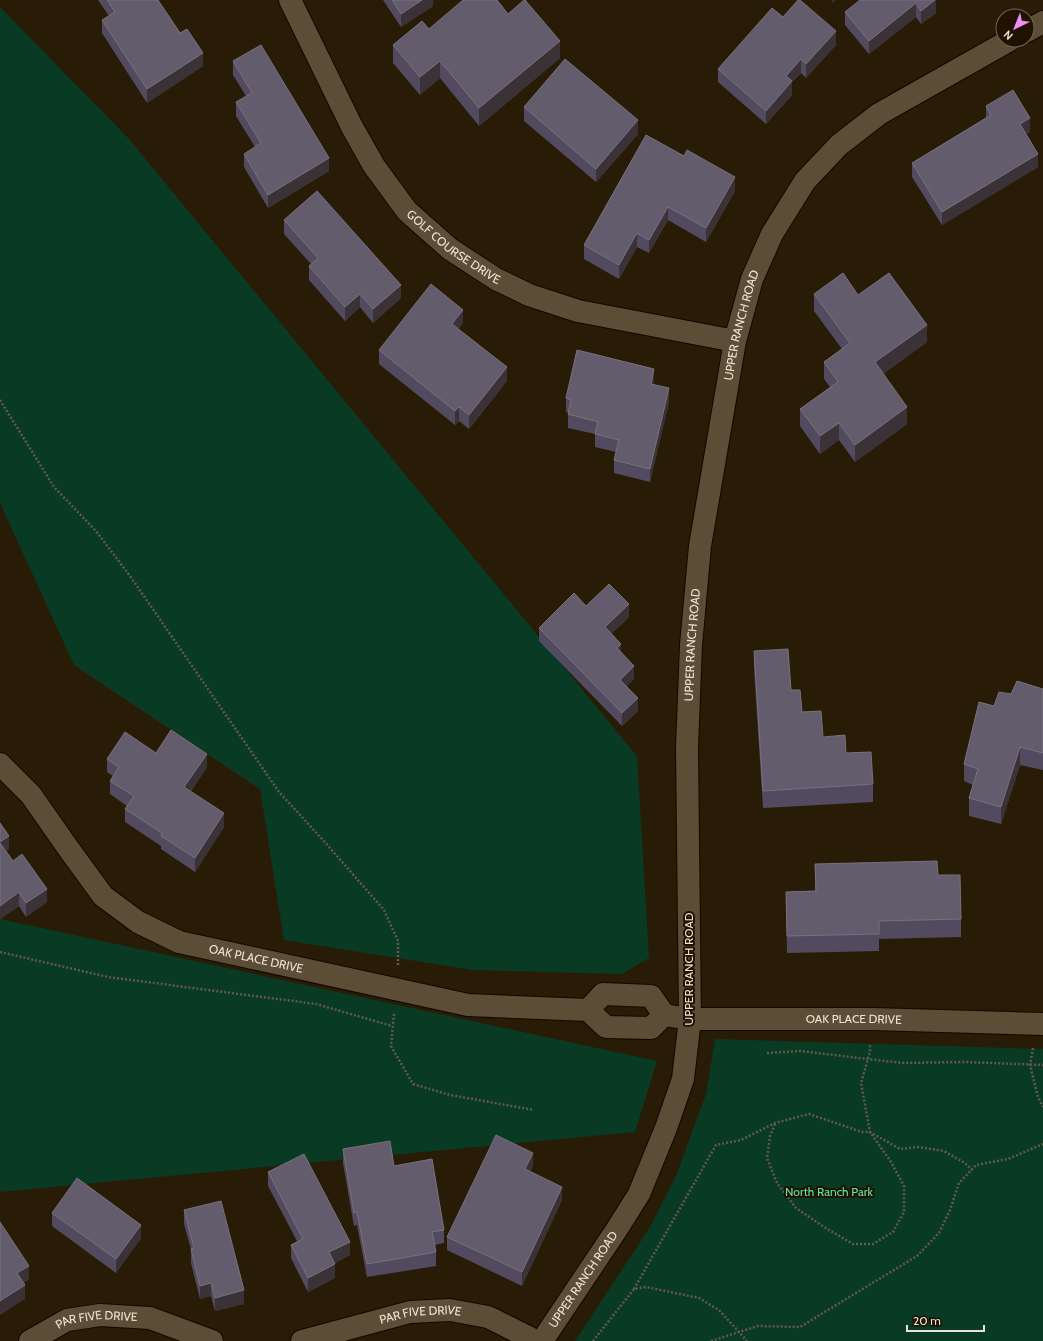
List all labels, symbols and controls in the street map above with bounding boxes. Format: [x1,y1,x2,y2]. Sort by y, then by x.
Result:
north arrow [995,8,1035,48]
text: N [1001,28,1016,43]
street label: GOLF COURSE DRIVE [404,206,503,287]
street label: UPPER RANCH ROAD [720,267,762,381]
street label: UPPER RANCH ROAD [681,587,703,702]
street label: UPPER RANCH ROAD [681,912,696,1026]
street label: OAK PLACE DRIVE [208,941,305,976]
street label: OAK PLACE DRIVE [806,1011,902,1027]
park label: North Ranch Park [785,1184,874,1199]
street label: UPPER RANCH ROAD [545,1228,621,1330]
street label: PAR FIVE DRIVE [378,1302,463,1327]
street label: PAR FIVE DRIVE [53,1307,138,1332]
scale bar [907,1307,984,1333]
text: 20 m [913,1313,941,1328]

